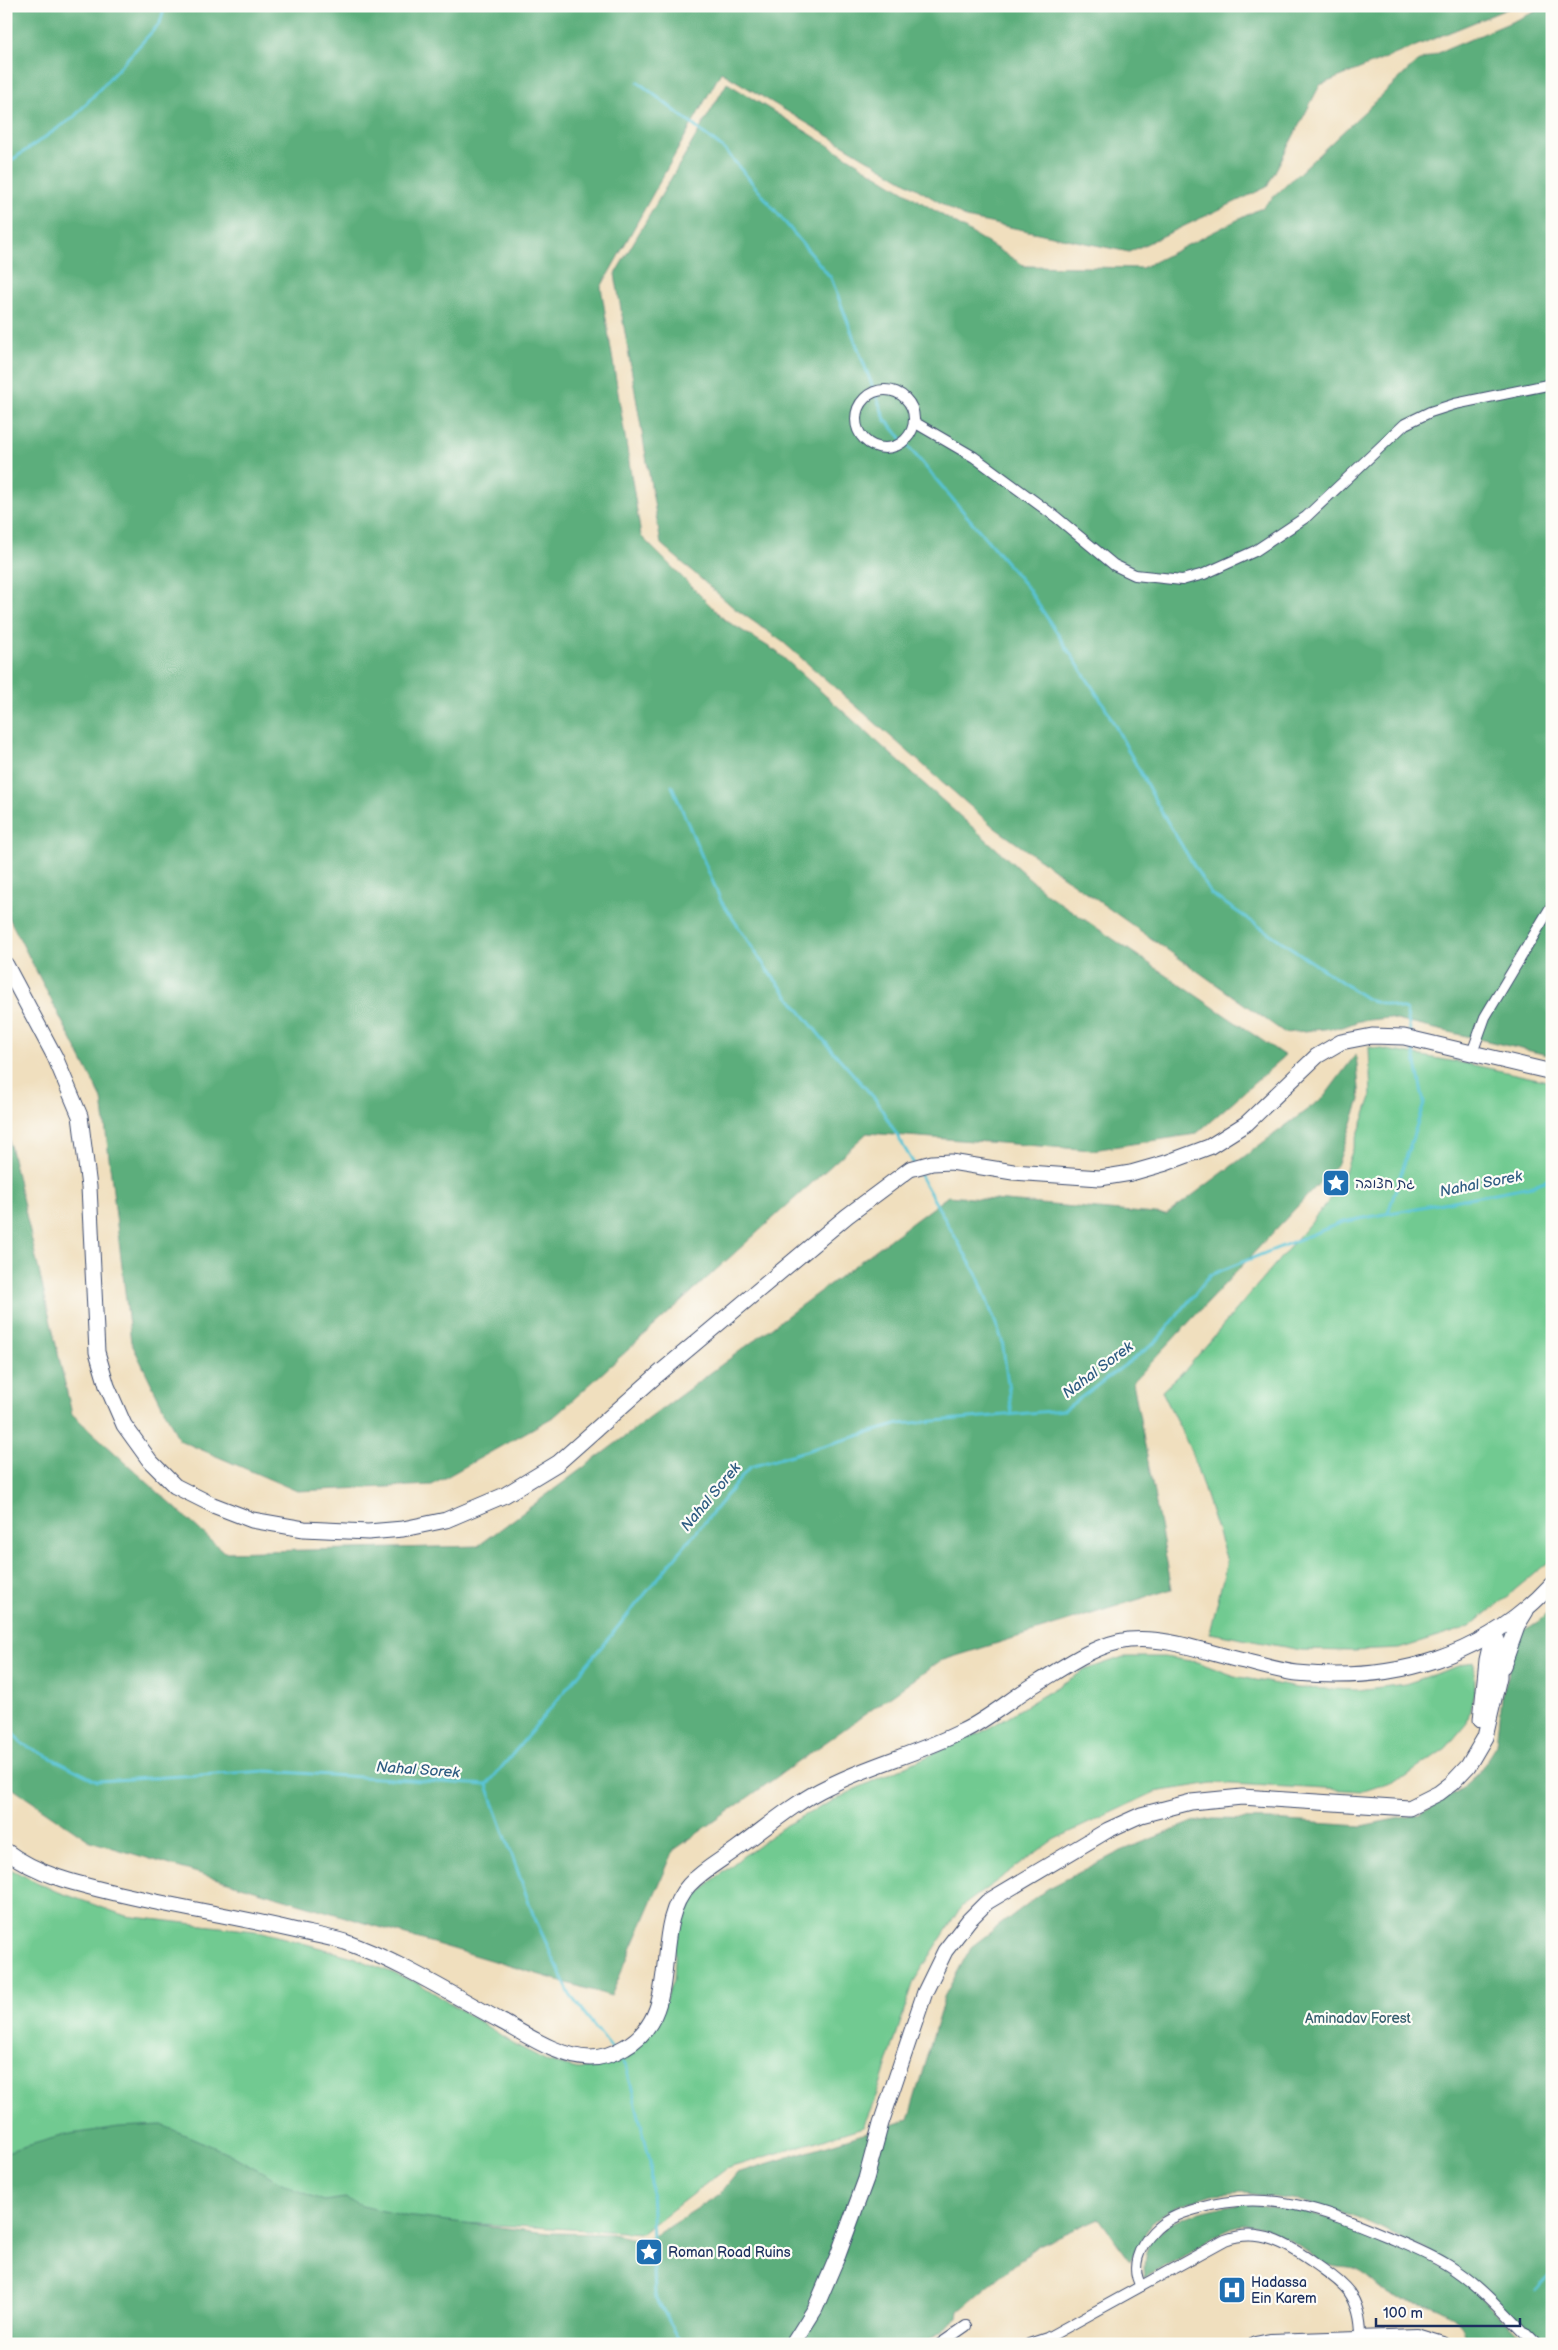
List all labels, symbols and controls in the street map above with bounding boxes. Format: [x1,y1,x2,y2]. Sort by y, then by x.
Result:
water label: Nahal Sorek [1438,1167,1524,1201]
place icon: גת חצובה [1321,1168,1351,1198]
place label: גת חצובה [1355,1175,1415,1192]
water label: Nahal Sorek [1059,1337,1138,1403]
water label: Nahal Sorek [677,1458,746,1535]
water label: Nahal Sorek [376,1758,461,1782]
park label: Aminadav Forest [1305,2010,1412,2027]
place icon: Roman Road Ruins [634,2237,664,2267]
place label: Roman Road Ruins [668,2244,791,2261]
place label: Hadassa Ein Karem [1251,2274,1317,2307]
hospital icon: Hadassa Ein Karem [1217,2275,1247,2305]
scale bar [1376,2295,1519,2327]
text: 100 m [1383,2304,1423,2323]

